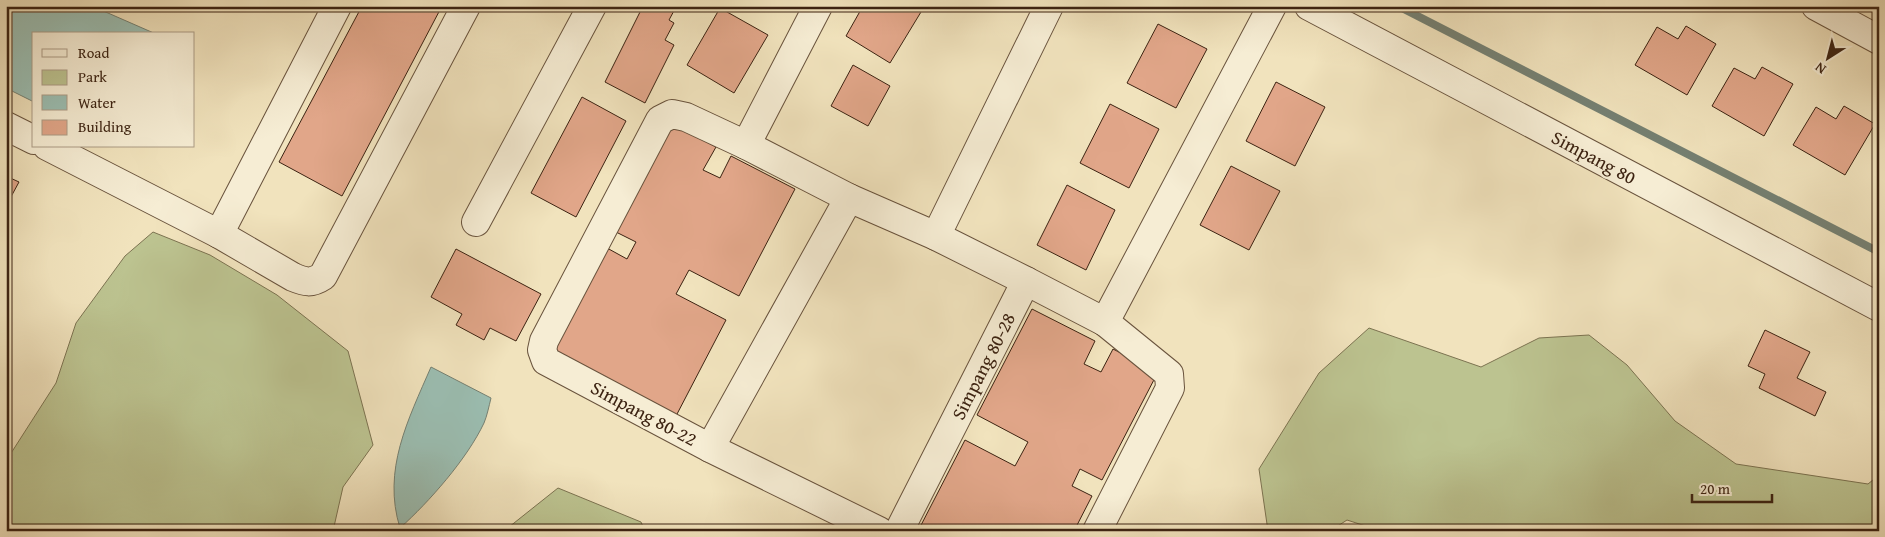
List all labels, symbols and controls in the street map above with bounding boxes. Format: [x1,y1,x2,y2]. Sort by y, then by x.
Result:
legend [32,32,195,148]
north arrow [1802,32,1852,82]
text: Road [78,42,109,63]
text: N [1810,57,1830,79]
text: Park [78,66,107,87]
text: Water [78,92,116,113]
text: Building [78,116,132,137]
street label: Simpang 80 [1547,123,1641,191]
street label: Simpang 80-28 [944,308,1022,424]
street label: Simpang 80-22 [586,373,702,453]
scale bar [1692,472,1772,504]
text: 20 m [1700,478,1731,499]

